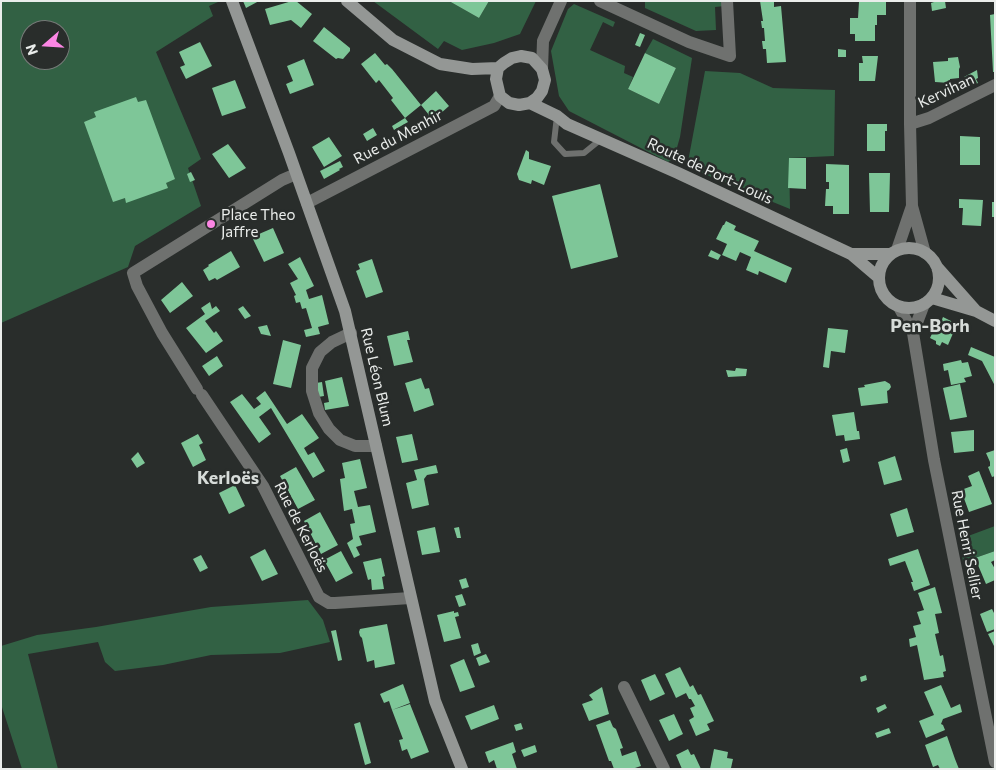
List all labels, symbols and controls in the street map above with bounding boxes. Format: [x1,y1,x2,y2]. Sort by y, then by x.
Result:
north arrow [20,20,70,70]
text: N [22,42,41,57]
street label: Kervihan [915,70,977,112]
street label: Rue du Menhir [350,106,446,168]
street label: Route de Port-Louis [644,134,776,208]
place label: Place Theo Jaffre [221,206,295,241]
marker: Place Theo Jaffre [205,218,217,230]
district label: Pen-Borh [890,315,970,337]
street label: Rue Léon Blum [357,326,397,428]
district label: Kerloës [197,467,259,489]
street label: Rue de Kerloës [270,479,332,575]
street label: Rue Henri Sellier [948,488,986,602]

